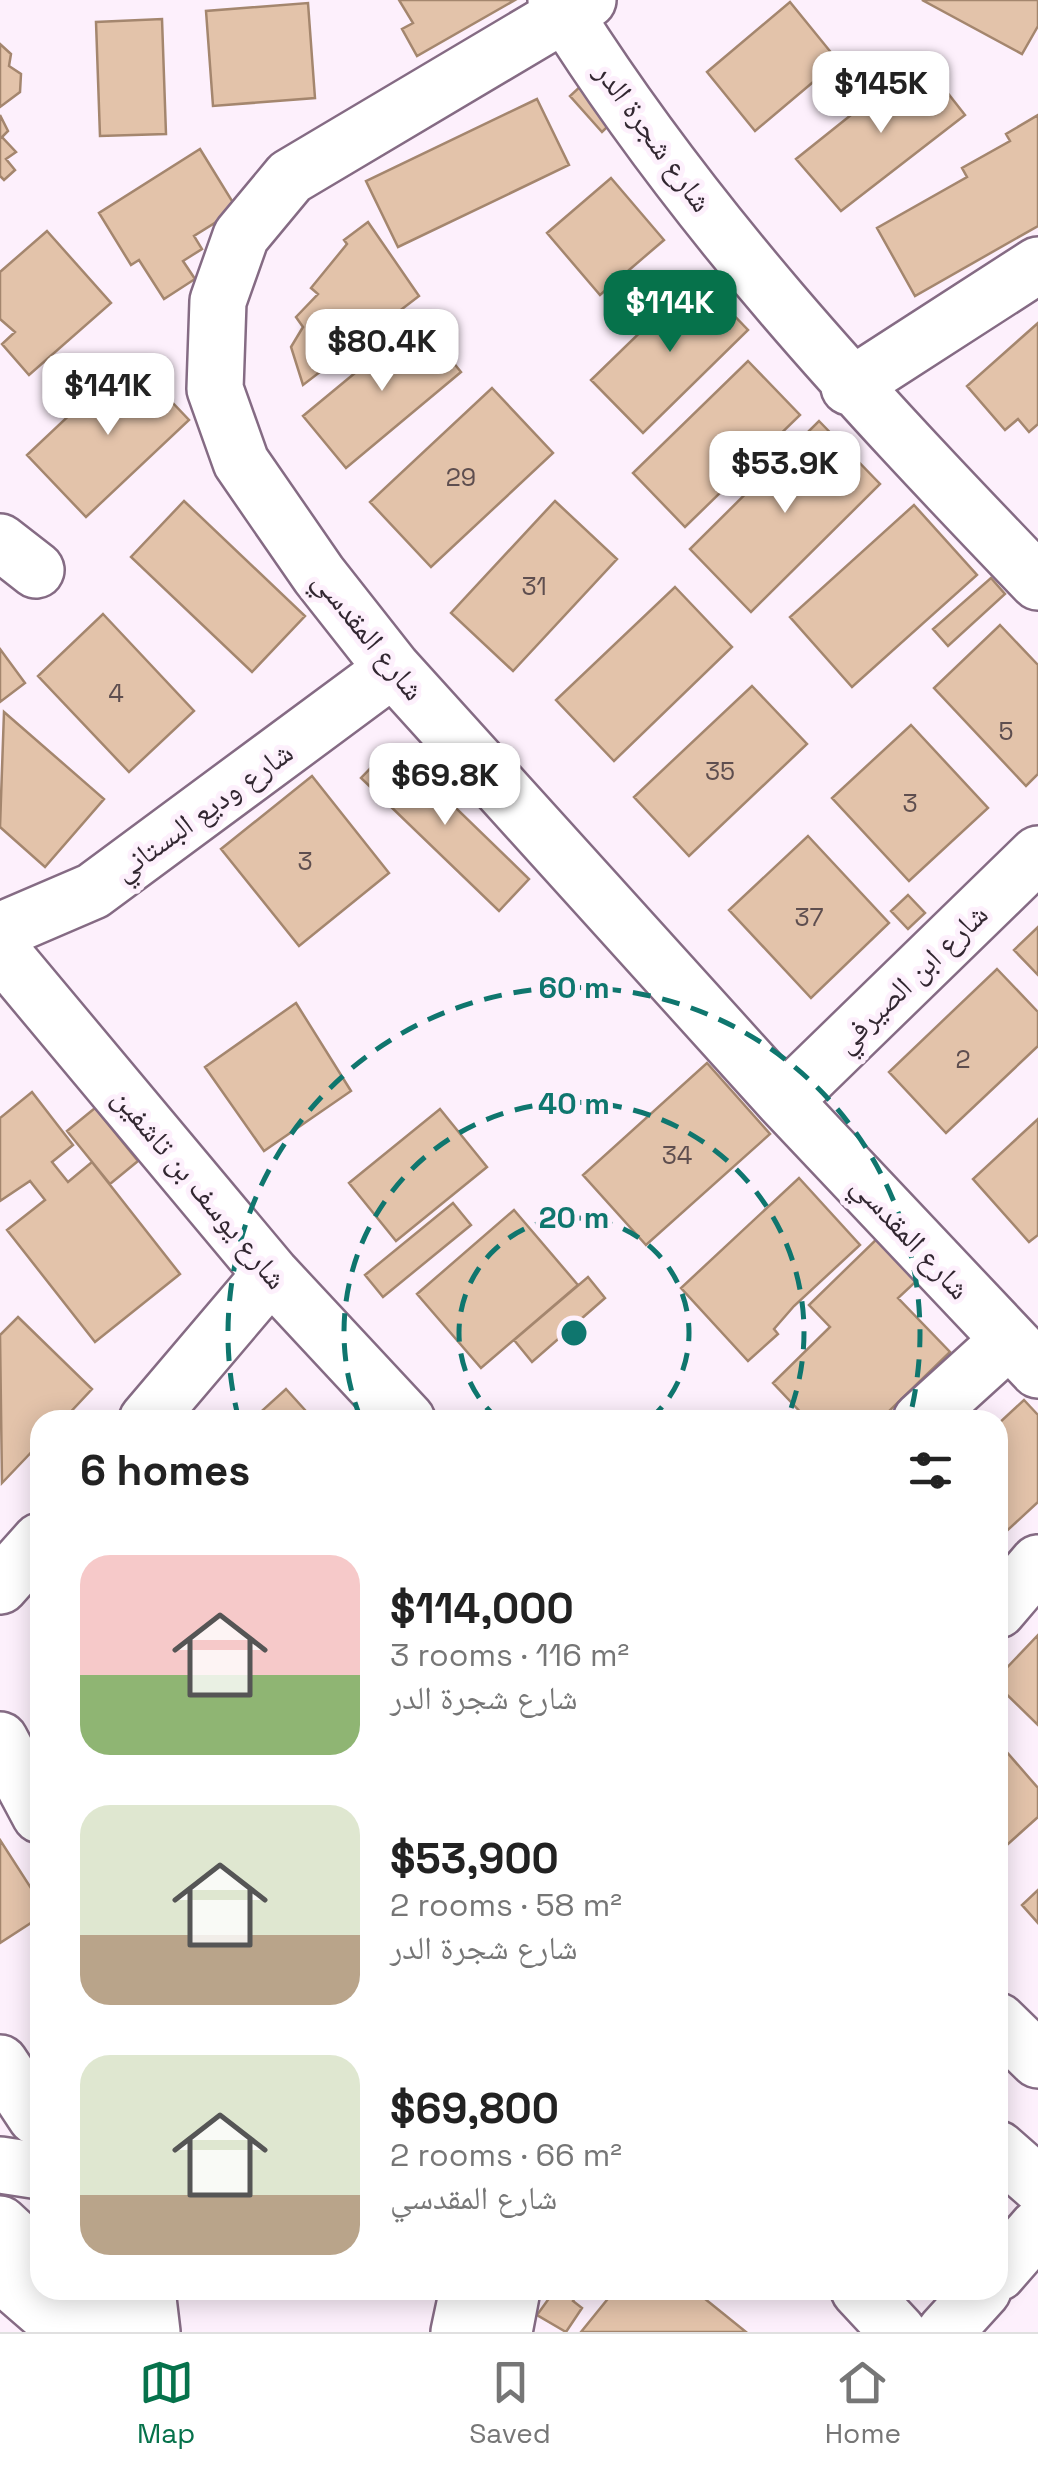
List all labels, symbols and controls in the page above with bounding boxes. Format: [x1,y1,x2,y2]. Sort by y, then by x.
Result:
pin: $145K [811,51,951,136]
street label: شارع شجرة الدر [586,54,721,220]
text: $145K [834,63,928,103]
pin: $114K [600,270,740,355]
text: $114K [626,282,714,322]
pin: $80.4K [301,309,463,394]
text: $80.4K [328,321,436,361]
pin: $141K [38,353,178,438]
text: $141K [64,365,152,405]
pin: $53.9K [704,431,866,516]
text: $53.9K [731,443,839,483]
house number: 29 [446,461,476,493]
street label: شارع المقدسي [301,562,433,711]
house number: 31 [521,570,547,602]
house number: 4 [108,677,124,709]
house number: 5 [999,715,1013,747]
street label: شارع وديع البستاني [105,733,303,893]
pin: $69.8K [364,743,526,828]
text: $69.8K [391,755,499,795]
house number: 35 [705,755,735,787]
house number: 3 [902,787,918,819]
house number: 3 [297,845,313,877]
street label: شارع ابن الصيرفي [826,895,999,1064]
house number: 37 [794,901,824,933]
text: 60 m [538,968,610,1007]
house number: 2 [955,1043,971,1075]
street label: شارع يوسف بن تاشفين [104,1079,296,1297]
text: 40 m [538,1084,610,1123]
house number: 34 [662,1139,692,1171]
street label: شارع المقدسي [840,1166,979,1311]
text: 20 m [539,1198,609,1237]
centre of rings [556,1315,592,1351]
icon: filters [903,1443,958,1498]
text: 6 homes [80,1444,250,1497]
text: $114,000 [390,1582,574,1635]
icon: home [160,1595,280,1715]
text: 3 rooms · 116 m² [390,1635,629,1675]
text: شارع شجرة الدر [390,1678,578,1718]
text: $53,900 [390,1832,559,1885]
icon: home [160,1845,280,1965]
text: 2 rooms · 58 m² [390,1885,622,1925]
text: شارع شجرة الدر [390,1928,578,1968]
text: $69,800 [390,2082,559,2135]
icon: home [160,2095,280,2215]
text: 2 rooms · 66 m² [390,2135,622,2175]
text: شارع المقدسي [390,2178,557,2218]
tab: Map [137,2355,195,2451]
tab: Saved [469,2355,551,2451]
tab: Home [825,2355,901,2451]

